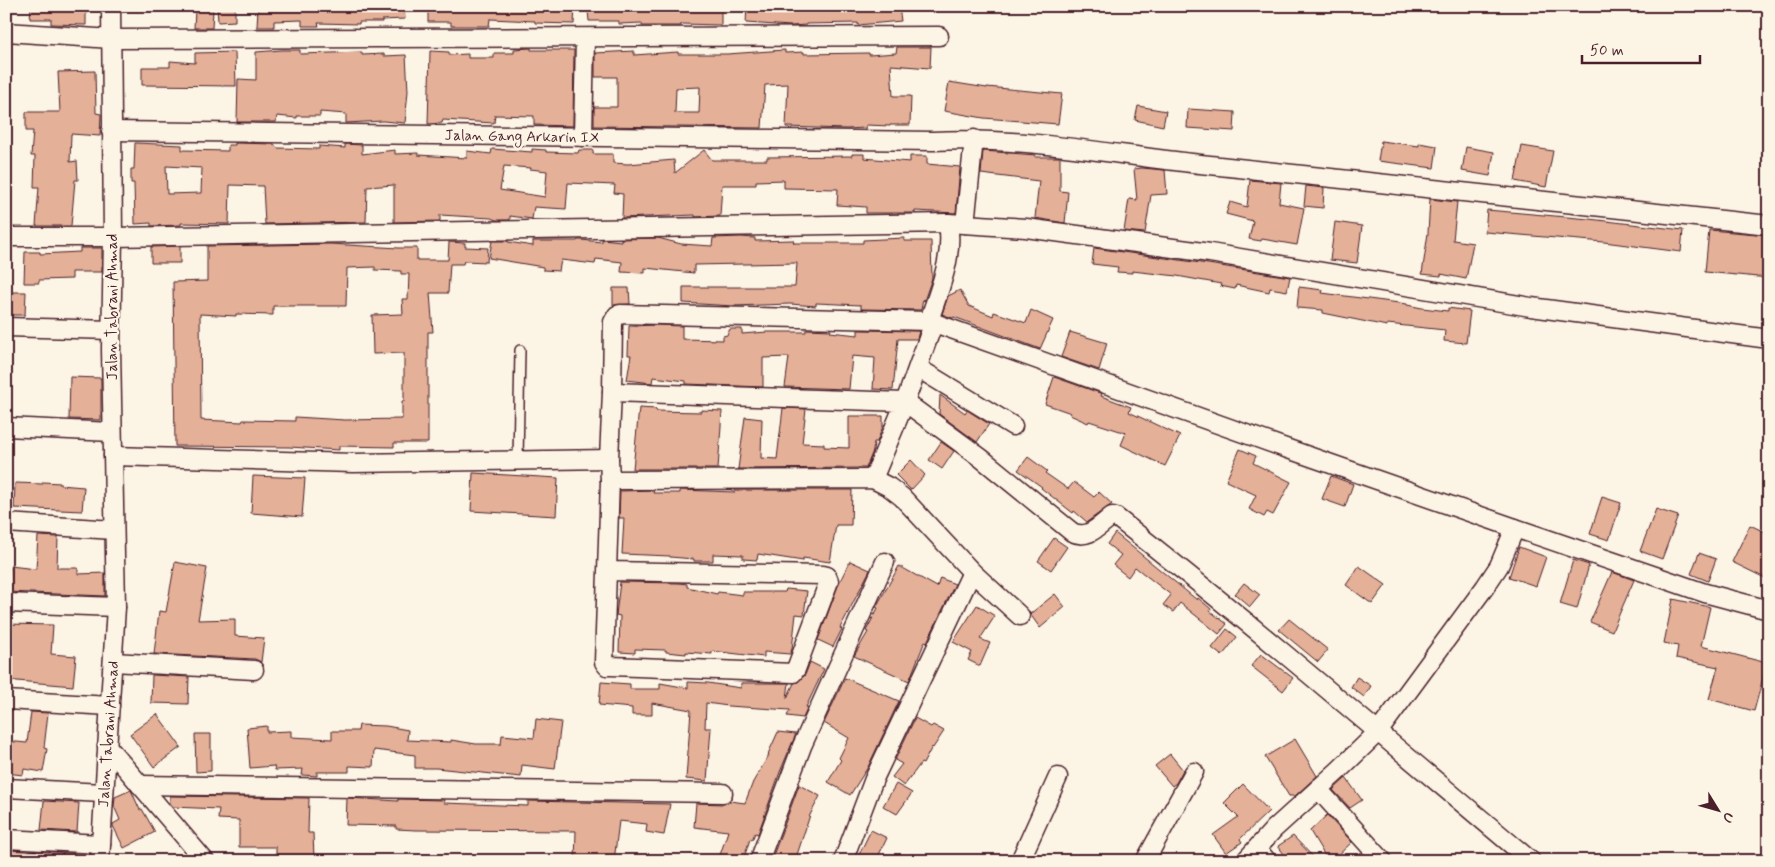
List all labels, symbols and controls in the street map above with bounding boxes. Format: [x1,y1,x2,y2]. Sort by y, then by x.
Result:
scale bar [1582,32,1700,64]
text: 50 m [1590,41,1624,61]
street label: Jalan Gang Arkarin IX [444,126,600,149]
street label: Jalan Tabrani Ahmad [103,234,123,380]
street label: Jalan Tabrani Ahmad [94,660,124,808]
north arrow [1692,784,1742,834]
text: U [1718,808,1738,826]

